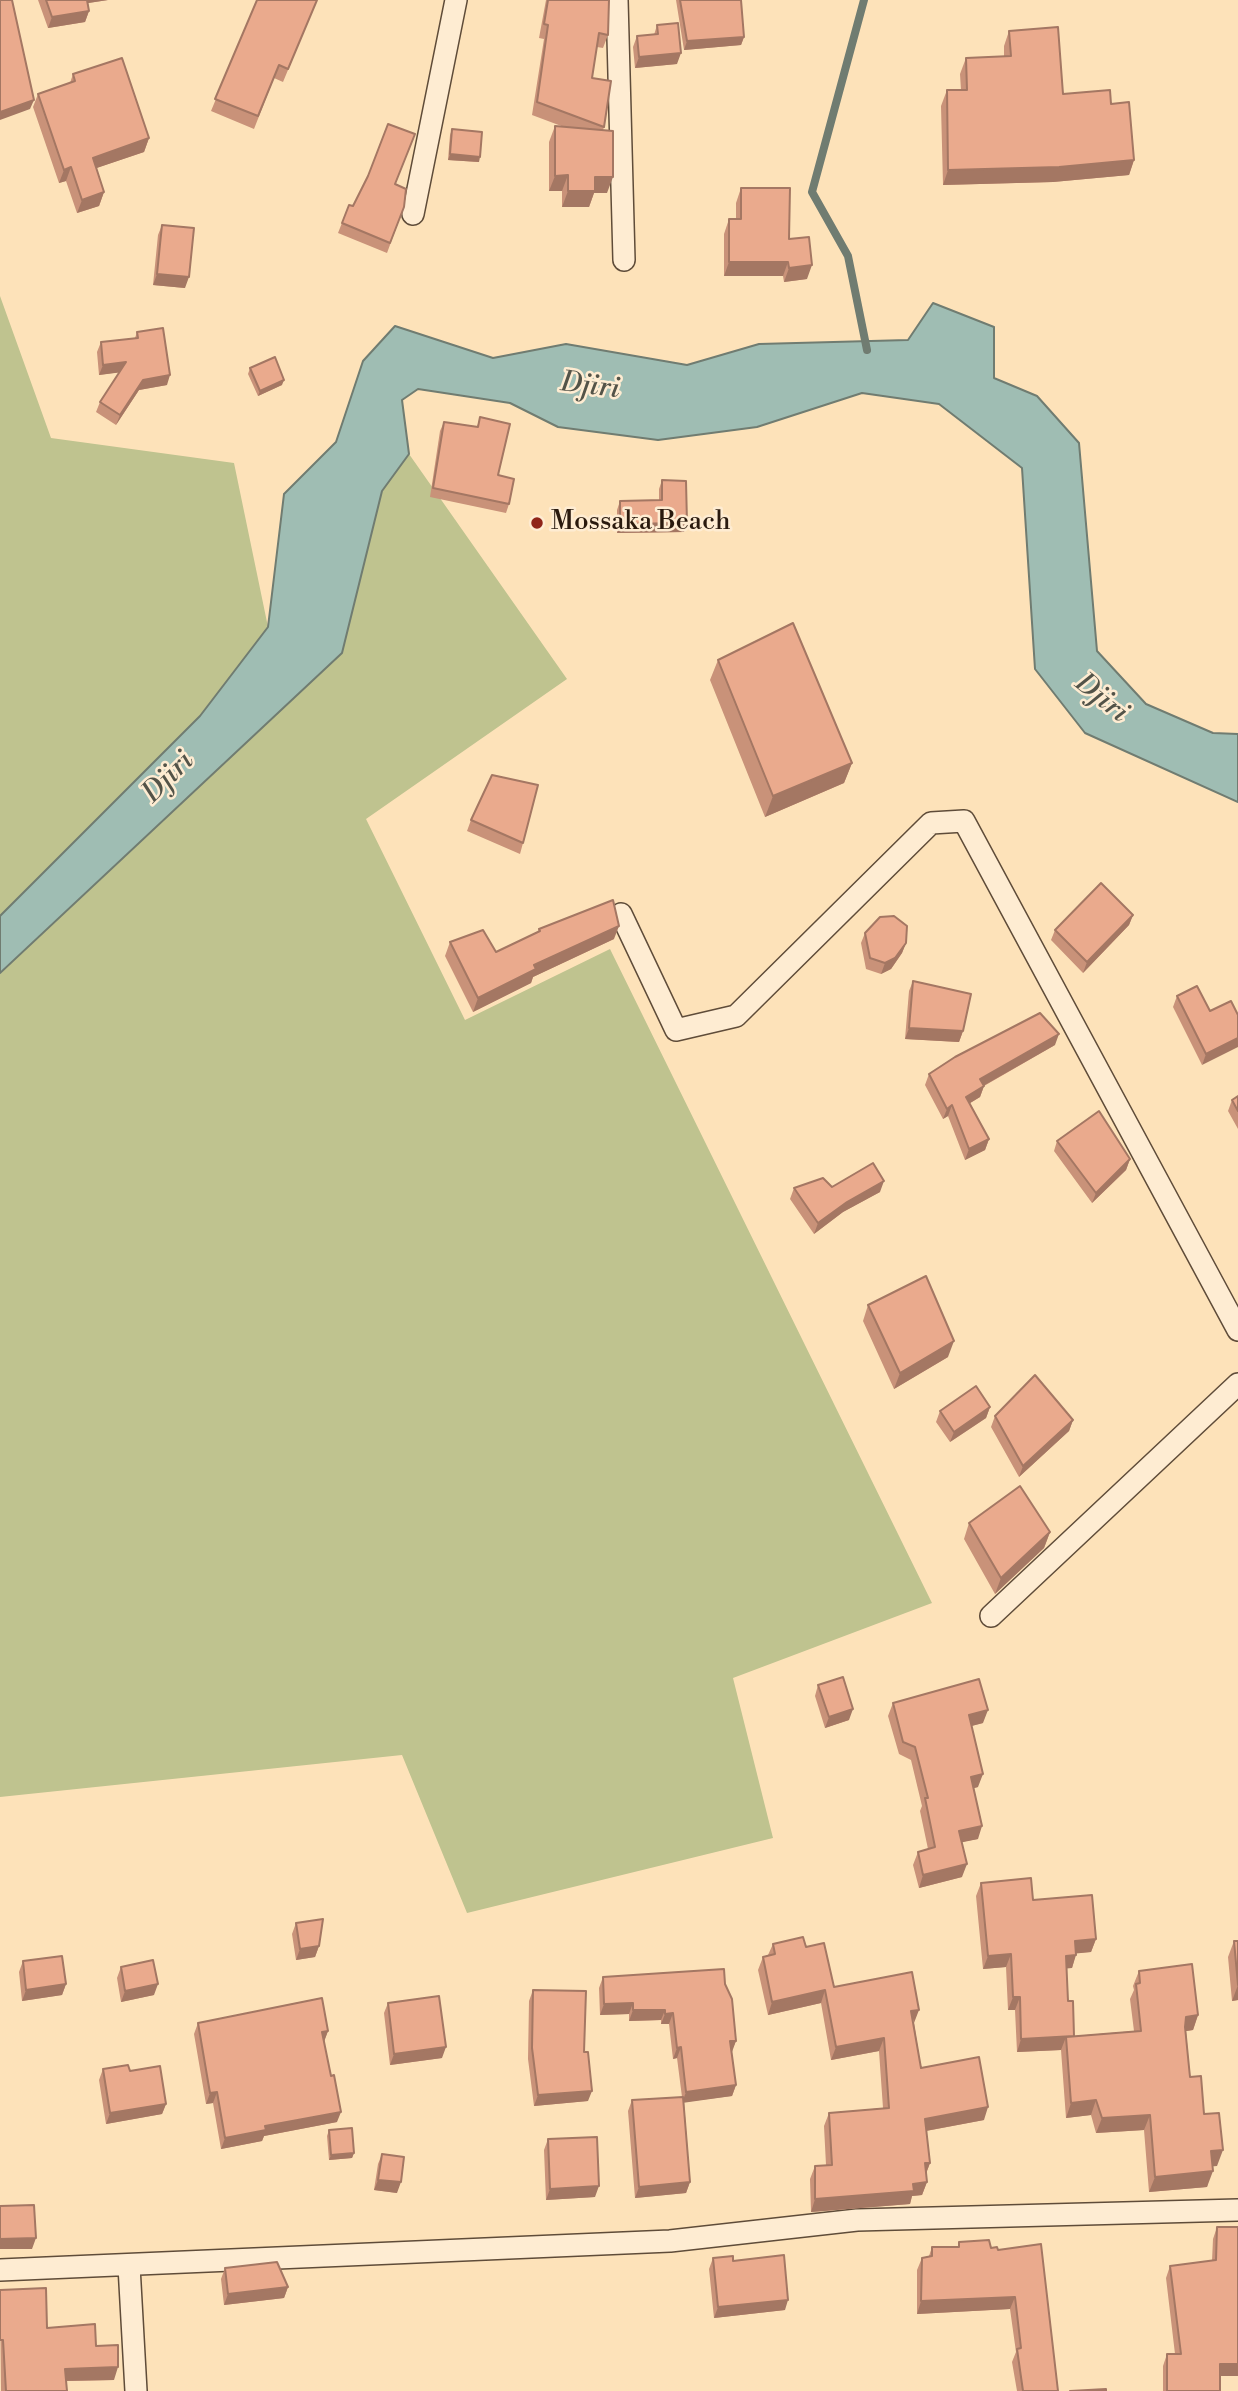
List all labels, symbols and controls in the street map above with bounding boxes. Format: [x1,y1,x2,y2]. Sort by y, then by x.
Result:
water label: Djiri [559,367,621,407]
place label: Mossaka Beach [551,507,730,539]
marker: Mossaka Beach [529,515,545,531]
water label: Djiri [1067,667,1135,731]
water label: Djiri [136,745,202,811]

